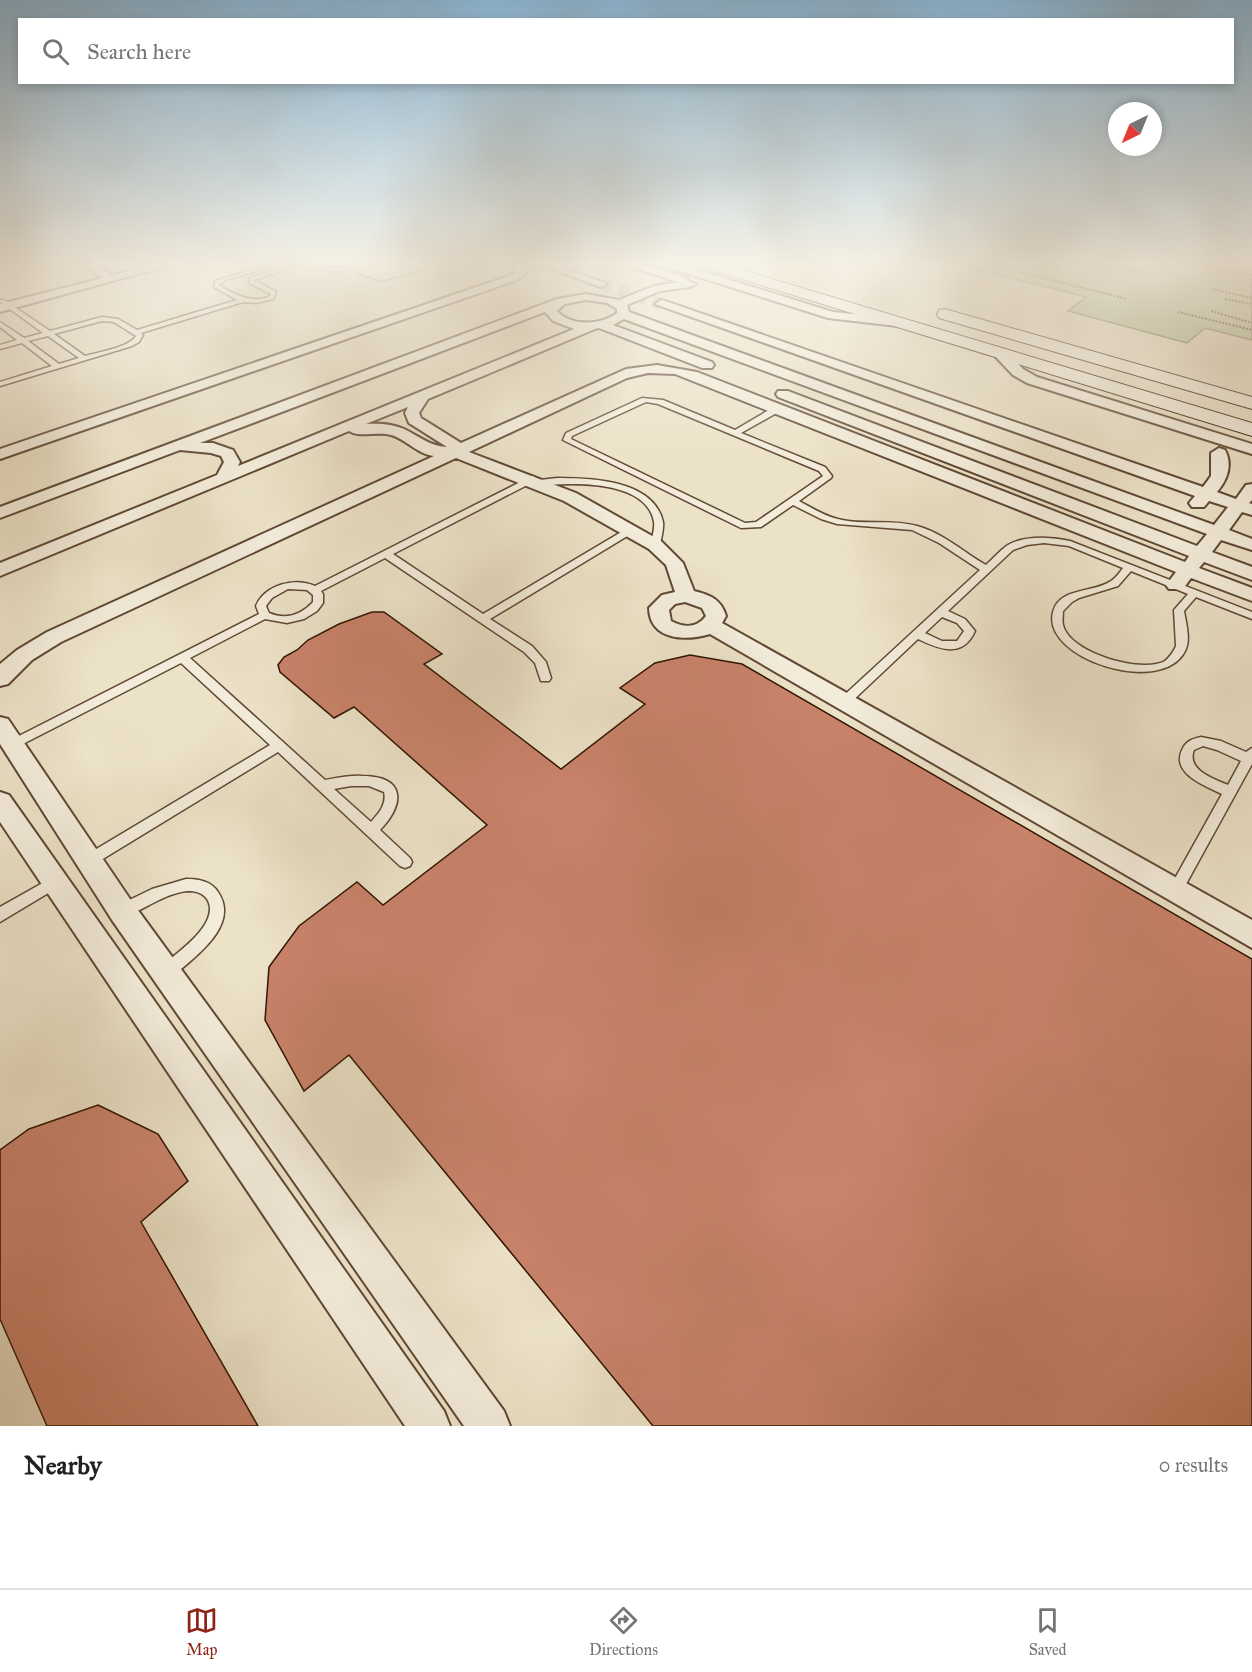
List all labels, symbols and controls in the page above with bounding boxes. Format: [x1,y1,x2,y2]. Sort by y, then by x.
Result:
search box [18,18,1234,84]
icon: search [39,35,72,68]
text: Search here [87,38,191,65]
north arrow [1108,102,1162,156]
text: Nearby [24,1449,102,1481]
text: 0 results [1159,1453,1228,1477]
tab: Map [185,1604,218,1659]
tab: Directions [589,1604,658,1659]
tab: Saved [1029,1604,1067,1659]

